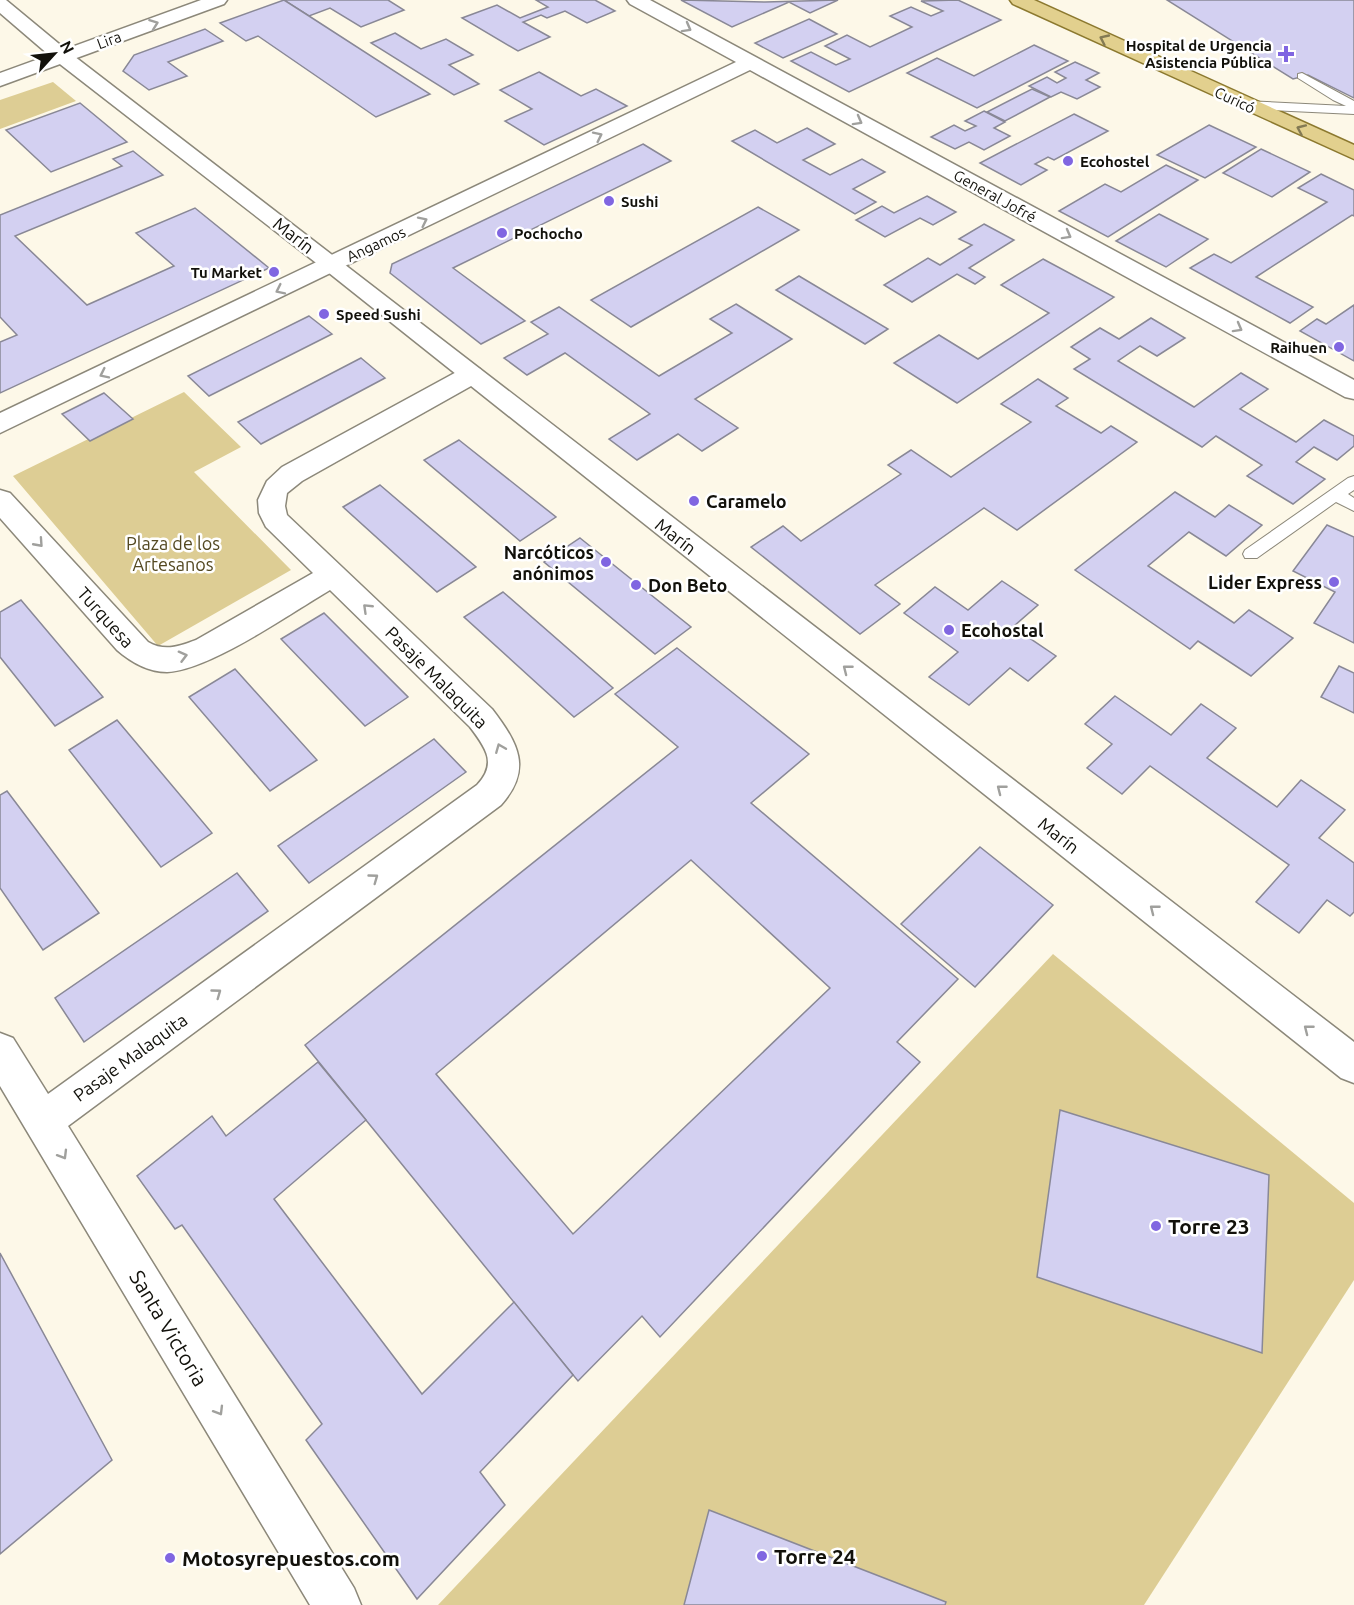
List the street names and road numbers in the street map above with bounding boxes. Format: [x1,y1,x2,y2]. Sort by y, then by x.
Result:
street label: Lira [95,28,123,52]
street label: Curicó [1212,83,1258,117]
street label: General Jofré [951,166,1039,226]
street label: Marín [270,213,318,257]
street label: Angamos [344,223,408,265]
street label: Marín [652,514,700,558]
street label: Turquesa [74,583,138,651]
street label: Pasaje Malaquita [382,622,492,732]
street label: Marín [1035,813,1083,857]
street label: Pasaje Malaquita [69,1009,191,1105]
street label: Santa Victoria [125,1266,213,1390]

